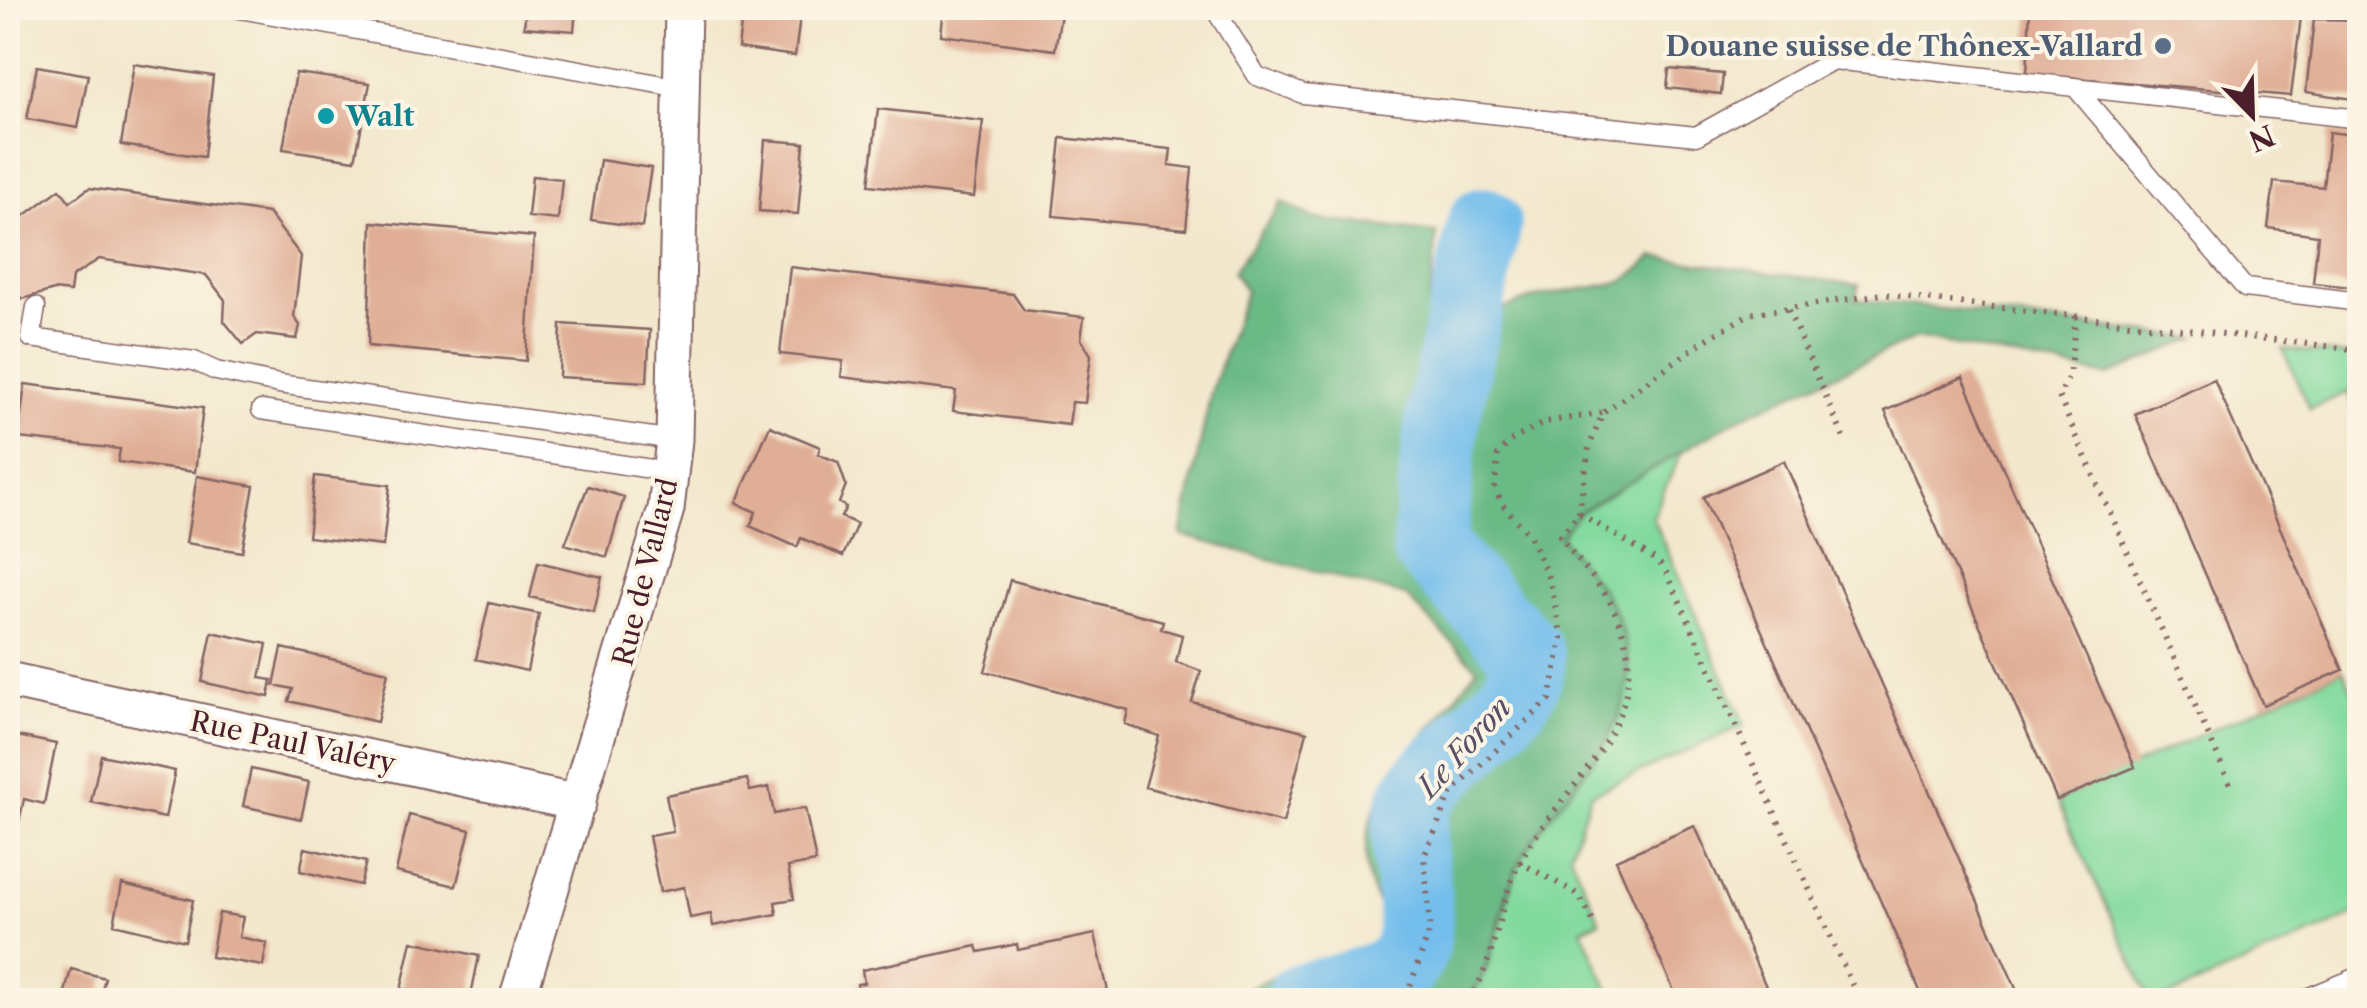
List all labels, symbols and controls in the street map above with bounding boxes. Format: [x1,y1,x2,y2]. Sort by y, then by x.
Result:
place label: Douane suisse de Thônex-Vallard [1666,29,2143,63]
marker: Douane suisse de Thônex-Vallard [2152,35,2174,57]
north arrow [2202,65,2302,165]
place label: Walt [345,99,415,133]
marker: Walt [315,105,337,127]
text: N [2244,118,2280,158]
street label: Rue de Vallard [605,475,685,669]
water label: Le Foron [1408,689,1519,806]
street label: Rue Paul Valéry [187,704,399,780]

